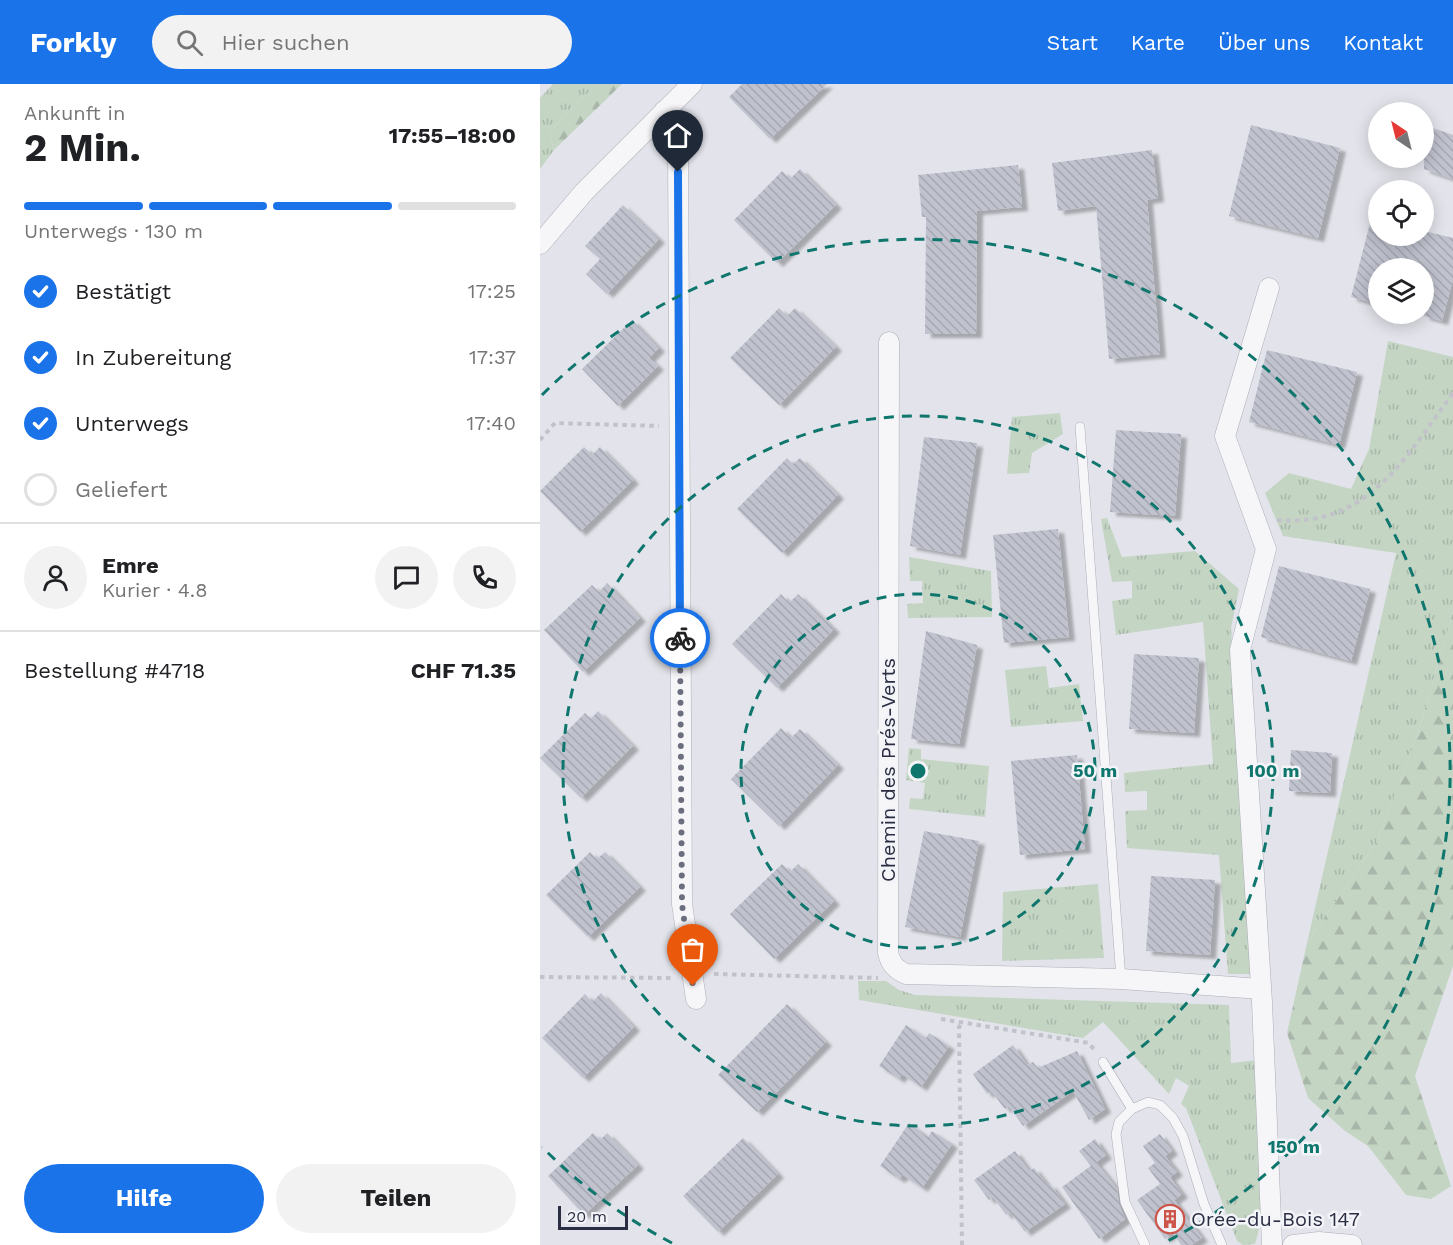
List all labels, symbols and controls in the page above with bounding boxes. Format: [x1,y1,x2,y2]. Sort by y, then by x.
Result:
search box [152,15,572,69]
text: Forkly [30,26,116,59]
icon: search [173,26,206,59]
text: Hier suchen [221,30,350,55]
text: Start [1047,30,1098,55]
text: Karte [1131,30,1185,55]
text: Über uns [1218,30,1310,55]
text: Kontakt [1343,30,1423,55]
text: Ankunft in [24,101,125,125]
north arrow [1368,102,1434,168]
map controls [1368,102,1434,324]
pin [652,110,703,172]
icon: home [661,119,694,152]
text: 17:55–18:00 [389,123,516,148]
text: 2 Min. [24,125,141,170]
button: locate [1368,180,1434,246]
text: Unterwegs · 130 m [24,219,203,243]
button: layers [1368,258,1434,324]
icon: check [24,275,57,308]
text: Bestätigt [75,279,171,304]
text: 17:25 [468,279,516,303]
icon: check [24,341,57,374]
text: In Zubereitung [75,345,231,370]
text: 17:37 [469,345,516,369]
icon: check [24,407,57,440]
text: Unterwegs [75,411,189,436]
text: 17:40 [466,411,516,435]
text: Geliefert [75,477,167,502]
button: person [24,546,87,609]
button: chat [375,546,438,609]
button: phone [453,546,516,609]
text: Emre [102,553,159,578]
text: Kurier · 4.8 [102,578,207,602]
courier [650,608,710,668]
icon: bike [664,622,697,655]
text: Bestellung #4718 [24,658,205,683]
text: CHF 71.35 [411,658,516,683]
street label: Chemin des Prés-Verts [876,658,900,882]
text: 50 m [1073,760,1117,781]
text: 100 m [1246,760,1300,781]
centre of rings [908,761,928,781]
pin [667,924,718,986]
icon: bag [676,933,709,966]
text: 150 m [1268,1136,1320,1157]
button: Hilfe [24,1164,264,1233]
button: Teilen [276,1164,516,1233]
scale bar [558,1203,628,1230]
building icon: Orée-du-Bois 147 [1154,1203,1186,1235]
text: 20 m [567,1207,607,1226]
place label: Orée-du-Bois 147 [1191,1207,1360,1231]

